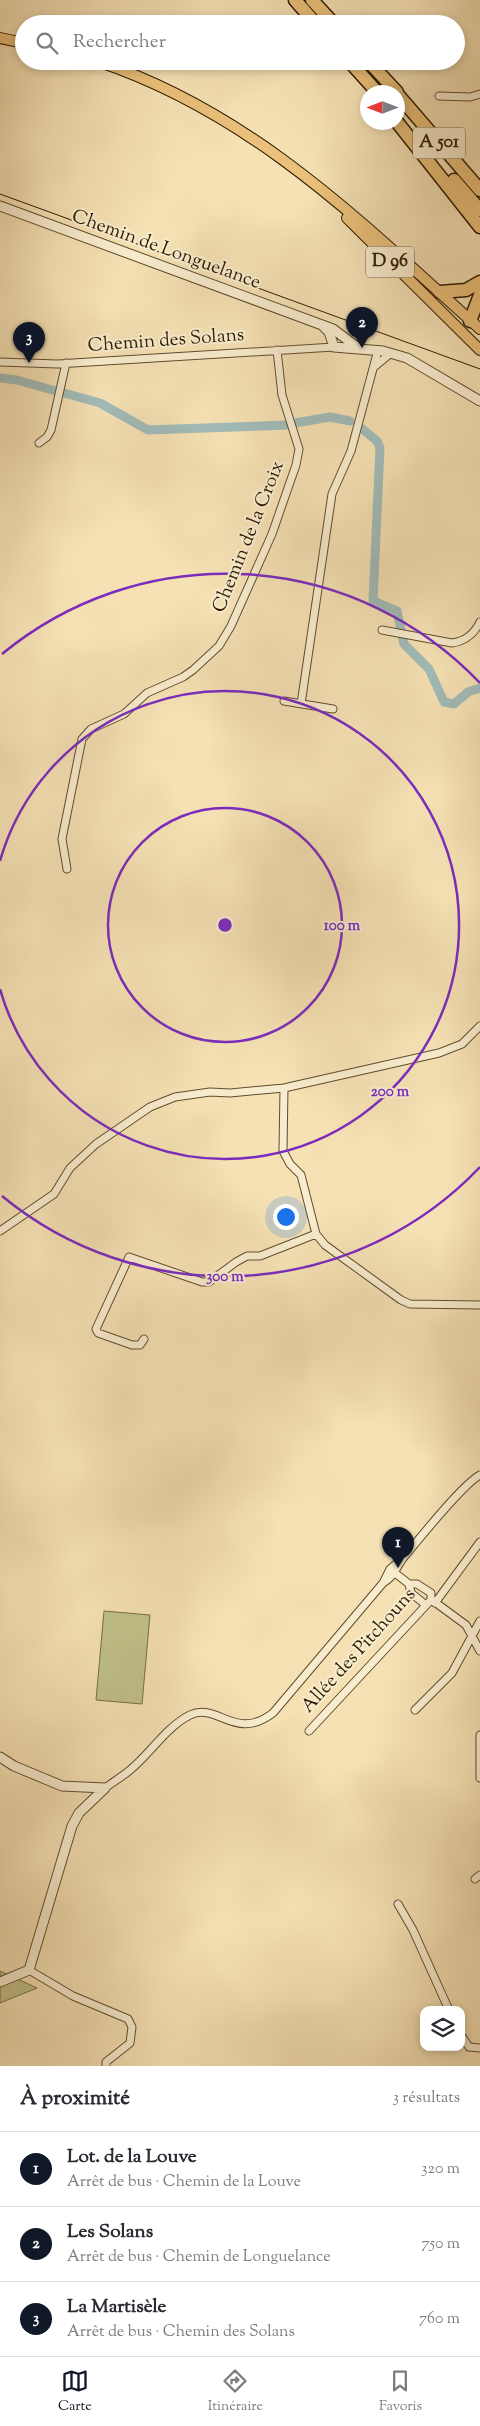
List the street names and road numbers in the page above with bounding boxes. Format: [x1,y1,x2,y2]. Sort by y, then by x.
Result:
road number: A 501 [413,128,465,158]
street label: Chemin de Longuelance [68,203,264,297]
road number: D 96 [366,246,414,278]
street label: Chemin des Solans [87,322,245,360]
street label: Chemin de la Croix [206,457,292,617]
street label: Allée des Pitchouns [295,1582,423,1720]

